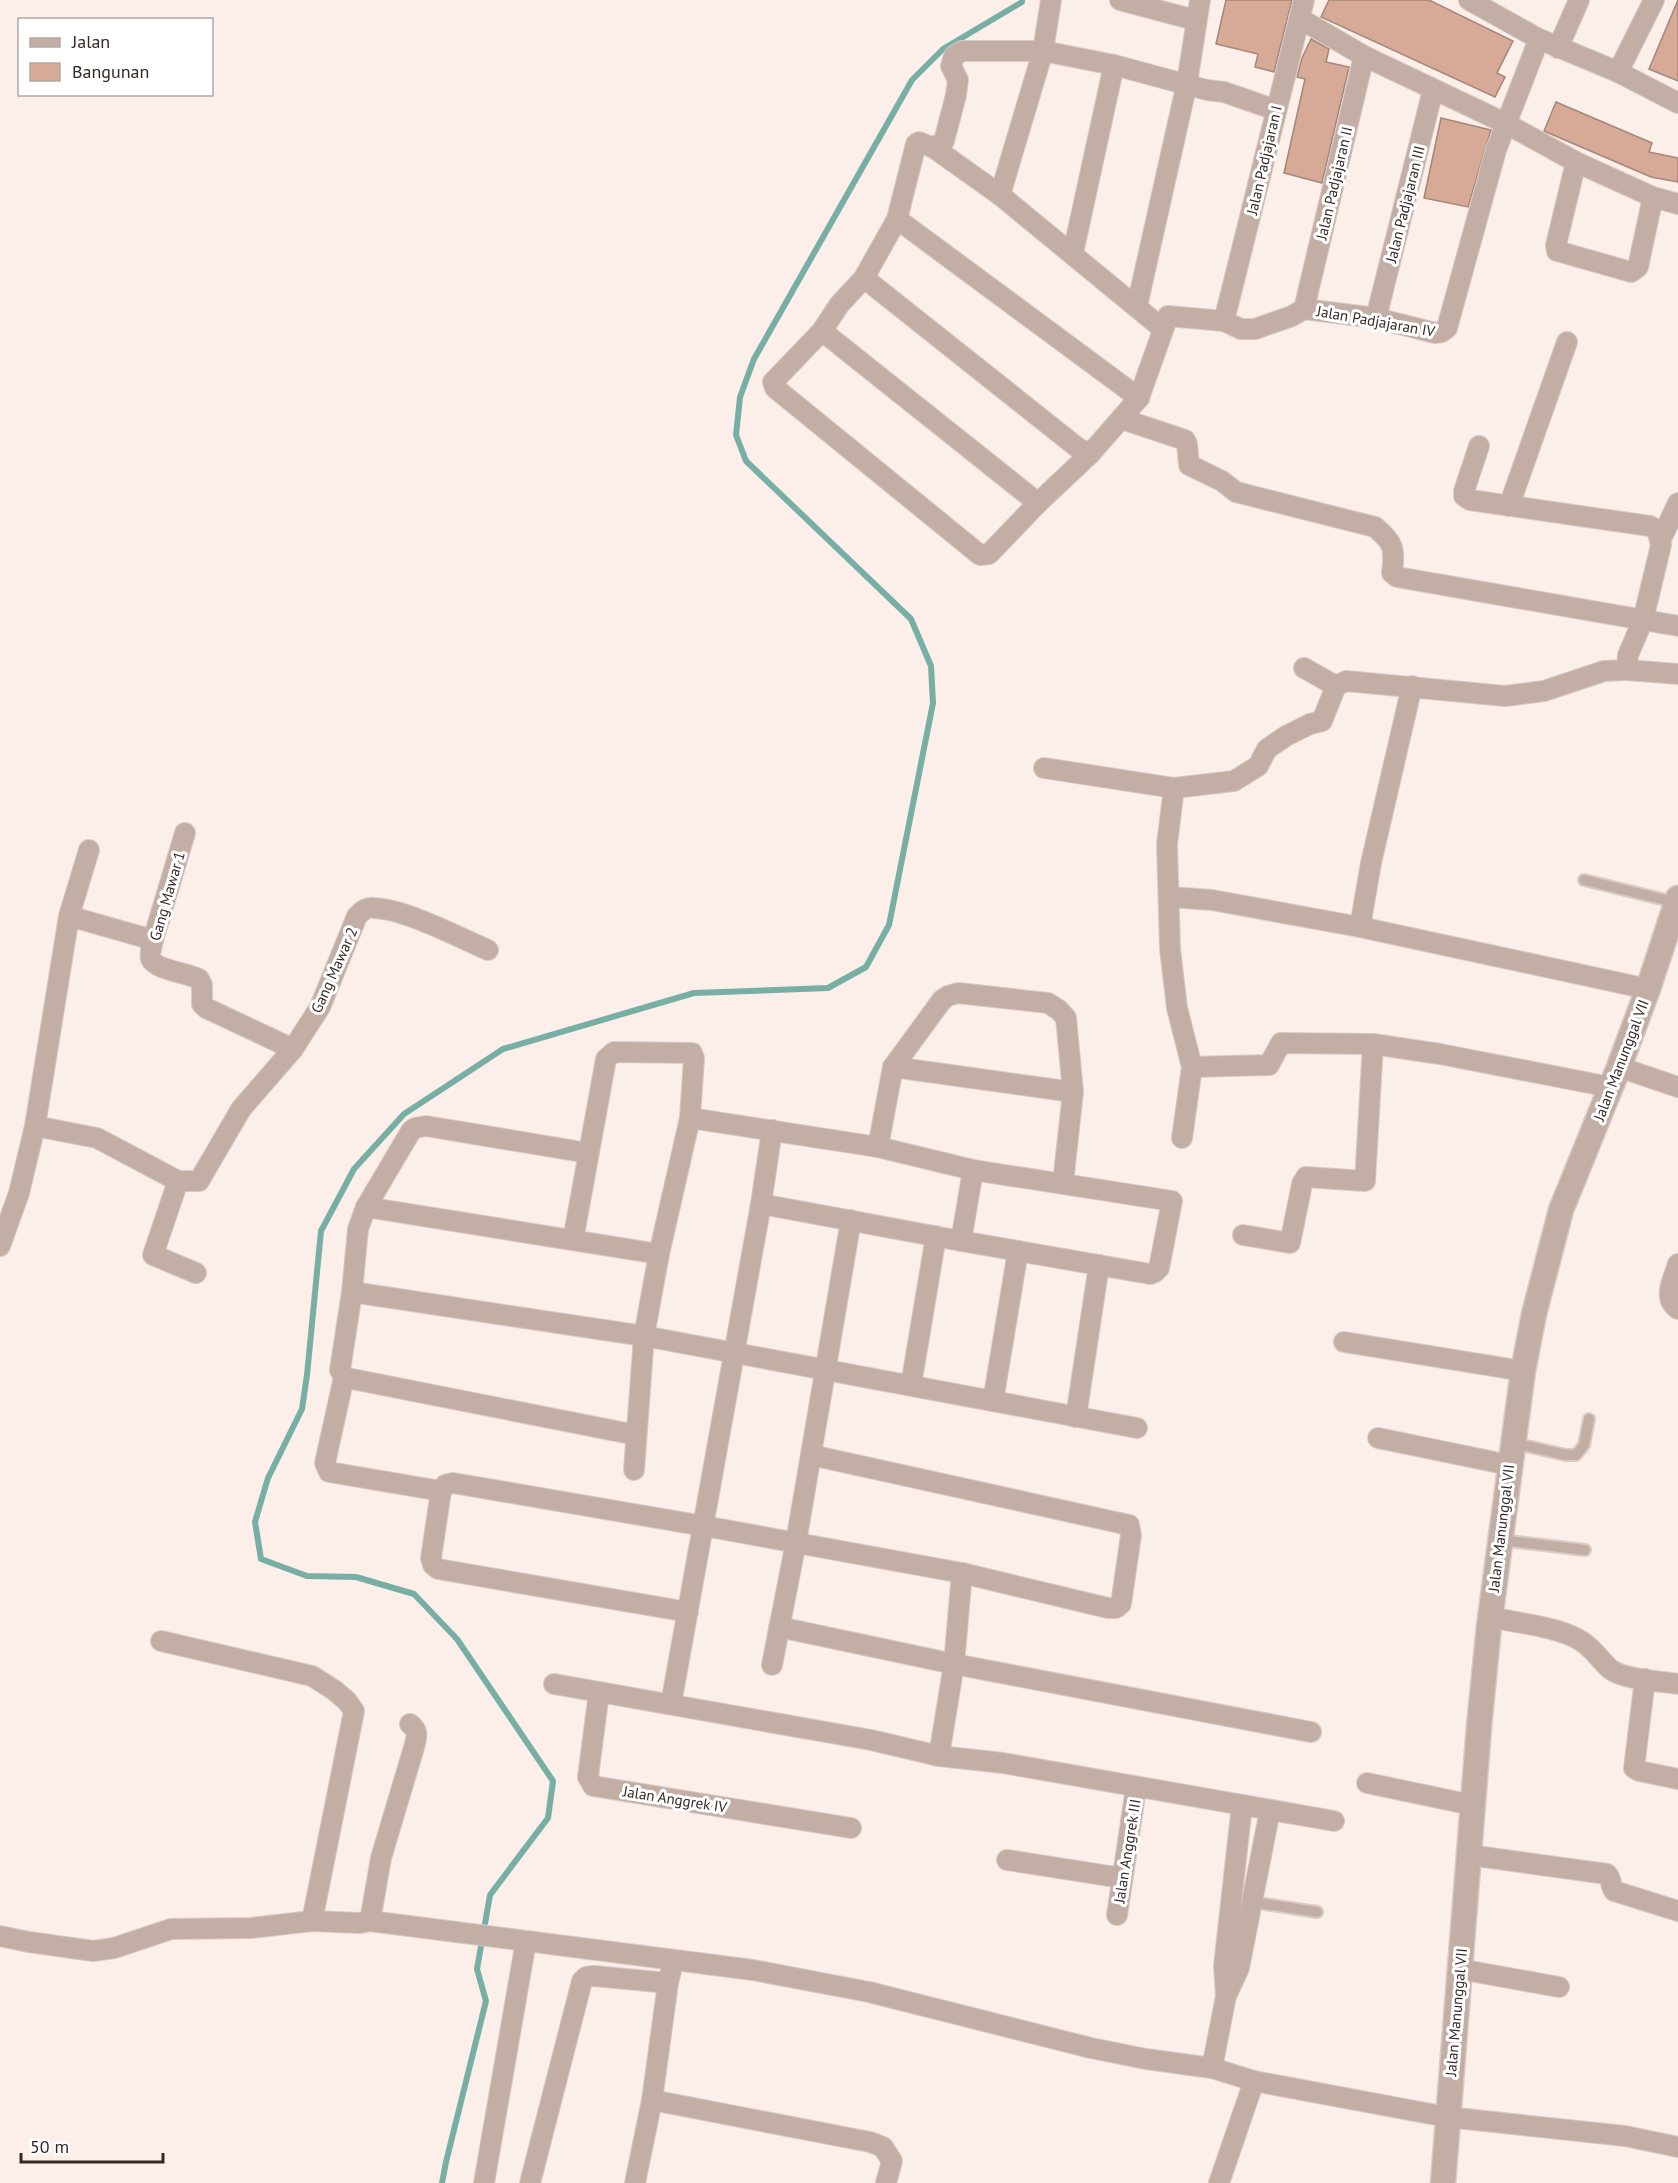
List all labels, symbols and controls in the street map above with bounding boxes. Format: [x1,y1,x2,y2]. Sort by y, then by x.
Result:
legend [18,18,213,96]
text: Jalan [71,30,110,53]
text: Bangunan [72,60,149,83]
street label: Jalan Padjajaran I [1242,104,1286,217]
street label: Jalan Padjajaran II [1312,125,1356,242]
street label: Jalan Padjajaran III [1381,144,1429,265]
street label: Jalan Padjajaran IV [1314,301,1437,341]
street label: Gang Mawar 1 [145,849,189,943]
street label: Gang Mawar 2 [307,924,361,1016]
street label: Jalan Manunggal VII [1589,997,1653,1124]
street label: Jalan Manunggal VII [1484,1463,1518,1594]
street label: Jalan Anggrek IV [621,1781,729,1817]
street label: Jalan Anggrek III [1109,1798,1145,1905]
street label: Jalan Manunggal VII [1441,1947,1471,2078]
scale bar [21,2126,164,2164]
text: 50 m [30,2135,69,2158]

